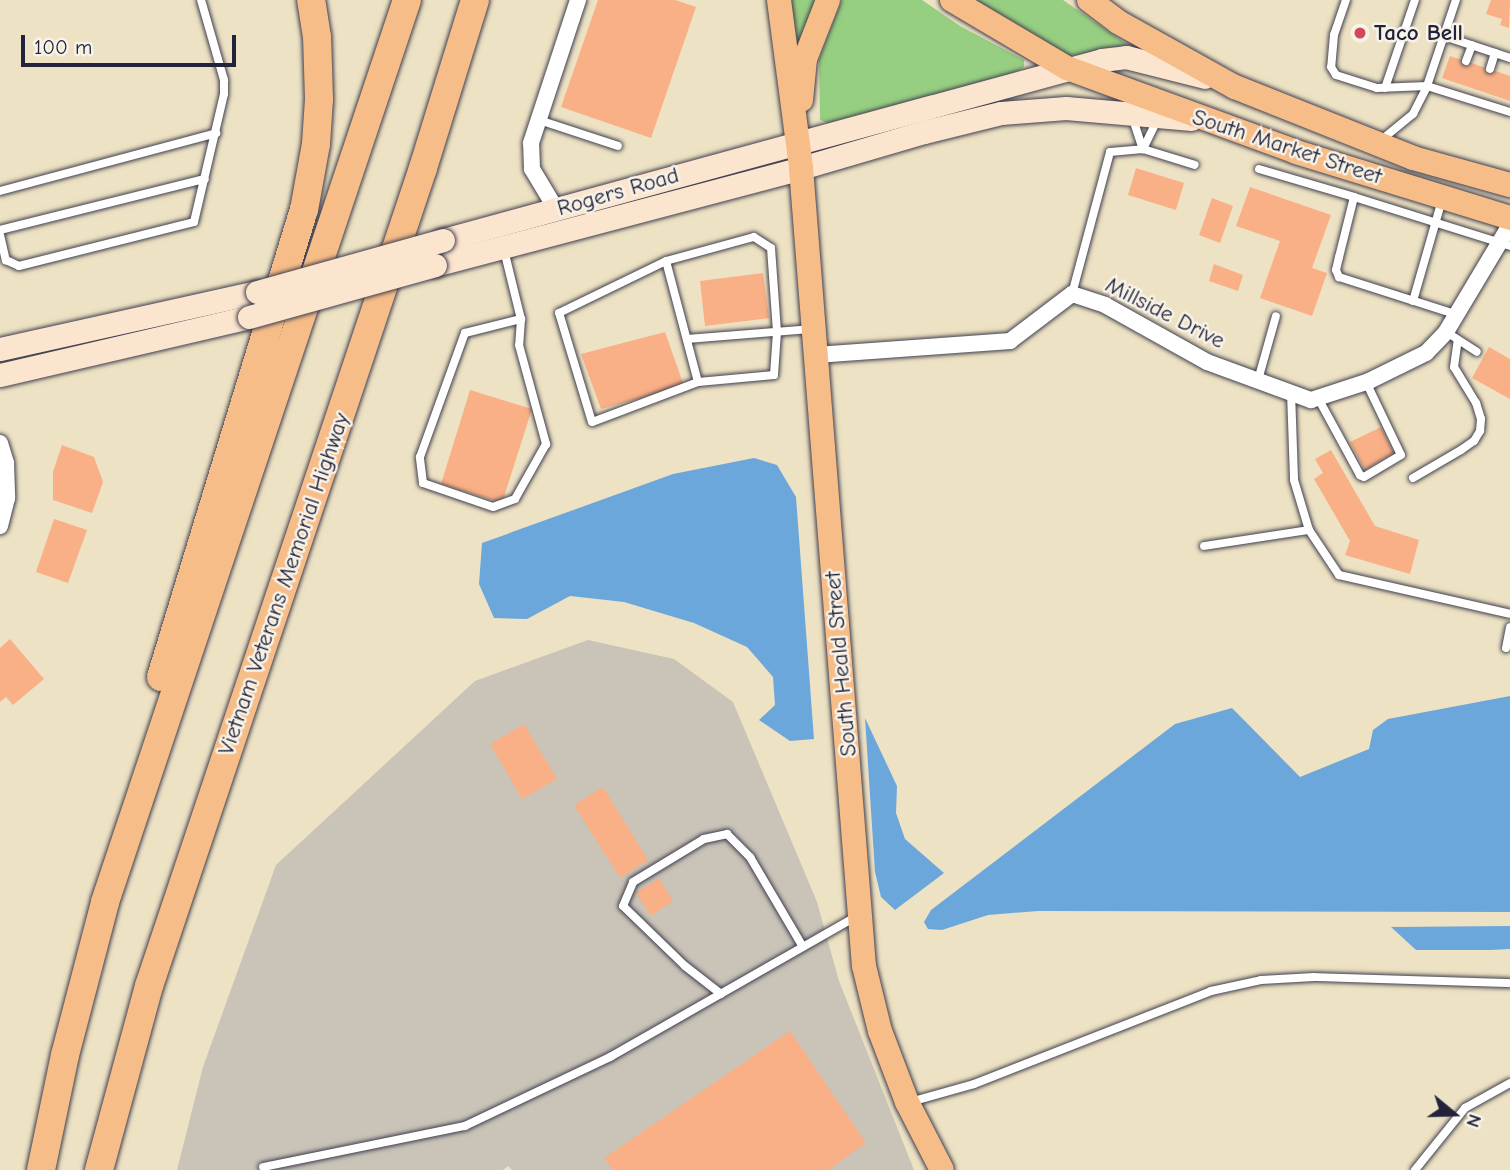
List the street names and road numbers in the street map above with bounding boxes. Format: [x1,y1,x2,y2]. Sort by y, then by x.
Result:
street label: South Market Street [1189,103,1385,191]
street label: Rogers Road [554,161,682,223]
street label: Millside Drive [1101,271,1229,355]
street label: Vietnam Veterans Memorial Highway [212,409,356,759]
street label: South Heald Street [819,570,863,758]

